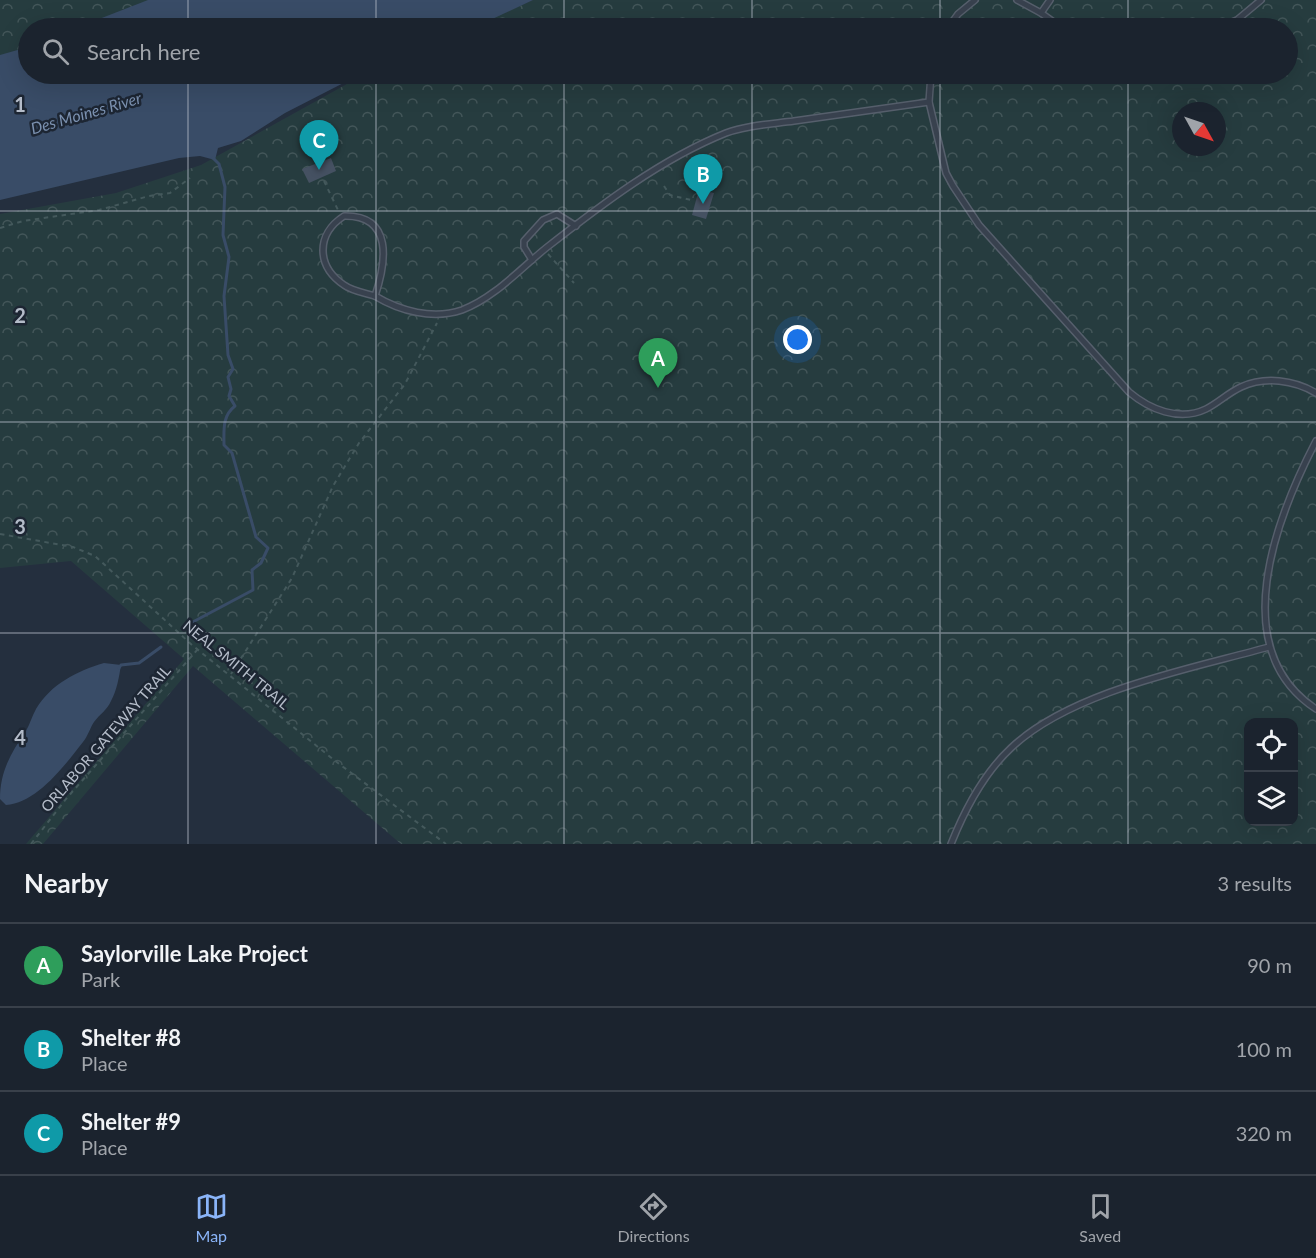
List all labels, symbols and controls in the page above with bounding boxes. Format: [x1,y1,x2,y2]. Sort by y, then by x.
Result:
search box [18,18,1298,84]
icon: search [39,35,72,68]
text: Search here [87,38,200,65]
water label: Des Moines River [28,87,144,137]
text: 1 [14,92,26,116]
north arrow [1172,102,1226,156]
pin: C [300,120,338,170]
pin: B [684,154,722,204]
text: 2 [14,303,26,327]
your location [783,325,812,354]
pin: A [638,338,678,388]
text: 3 [14,514,26,538]
street label: NEAL SMITH TRAIL [180,616,294,713]
street label: ORLABOR GATEWAY TRAIL [37,661,174,815]
map controls [1244,718,1298,826]
button: locate [1244,718,1298,772]
text: 4 [14,725,26,749]
button: layers [1244,772,1298,826]
text: Nearby [24,867,109,899]
text: 3 results [1217,871,1292,895]
text: Saylorville Lake Project [81,940,308,967]
text: A [37,953,50,977]
text: 90 m [1247,953,1292,977]
text: Park [81,967,120,991]
text: Shelter #8 [81,1024,181,1051]
text: B [37,1037,50,1061]
text: 100 m [1236,1037,1292,1061]
text: Place [81,1051,128,1075]
text: Shelter #9 [81,1108,181,1135]
text: C [37,1121,50,1145]
text: 320 m [1236,1121,1292,1145]
text: Place [81,1135,128,1159]
tab: Map [195,1190,228,1245]
tab: Directions [617,1190,690,1245]
tab: Saved [1079,1190,1121,1245]

